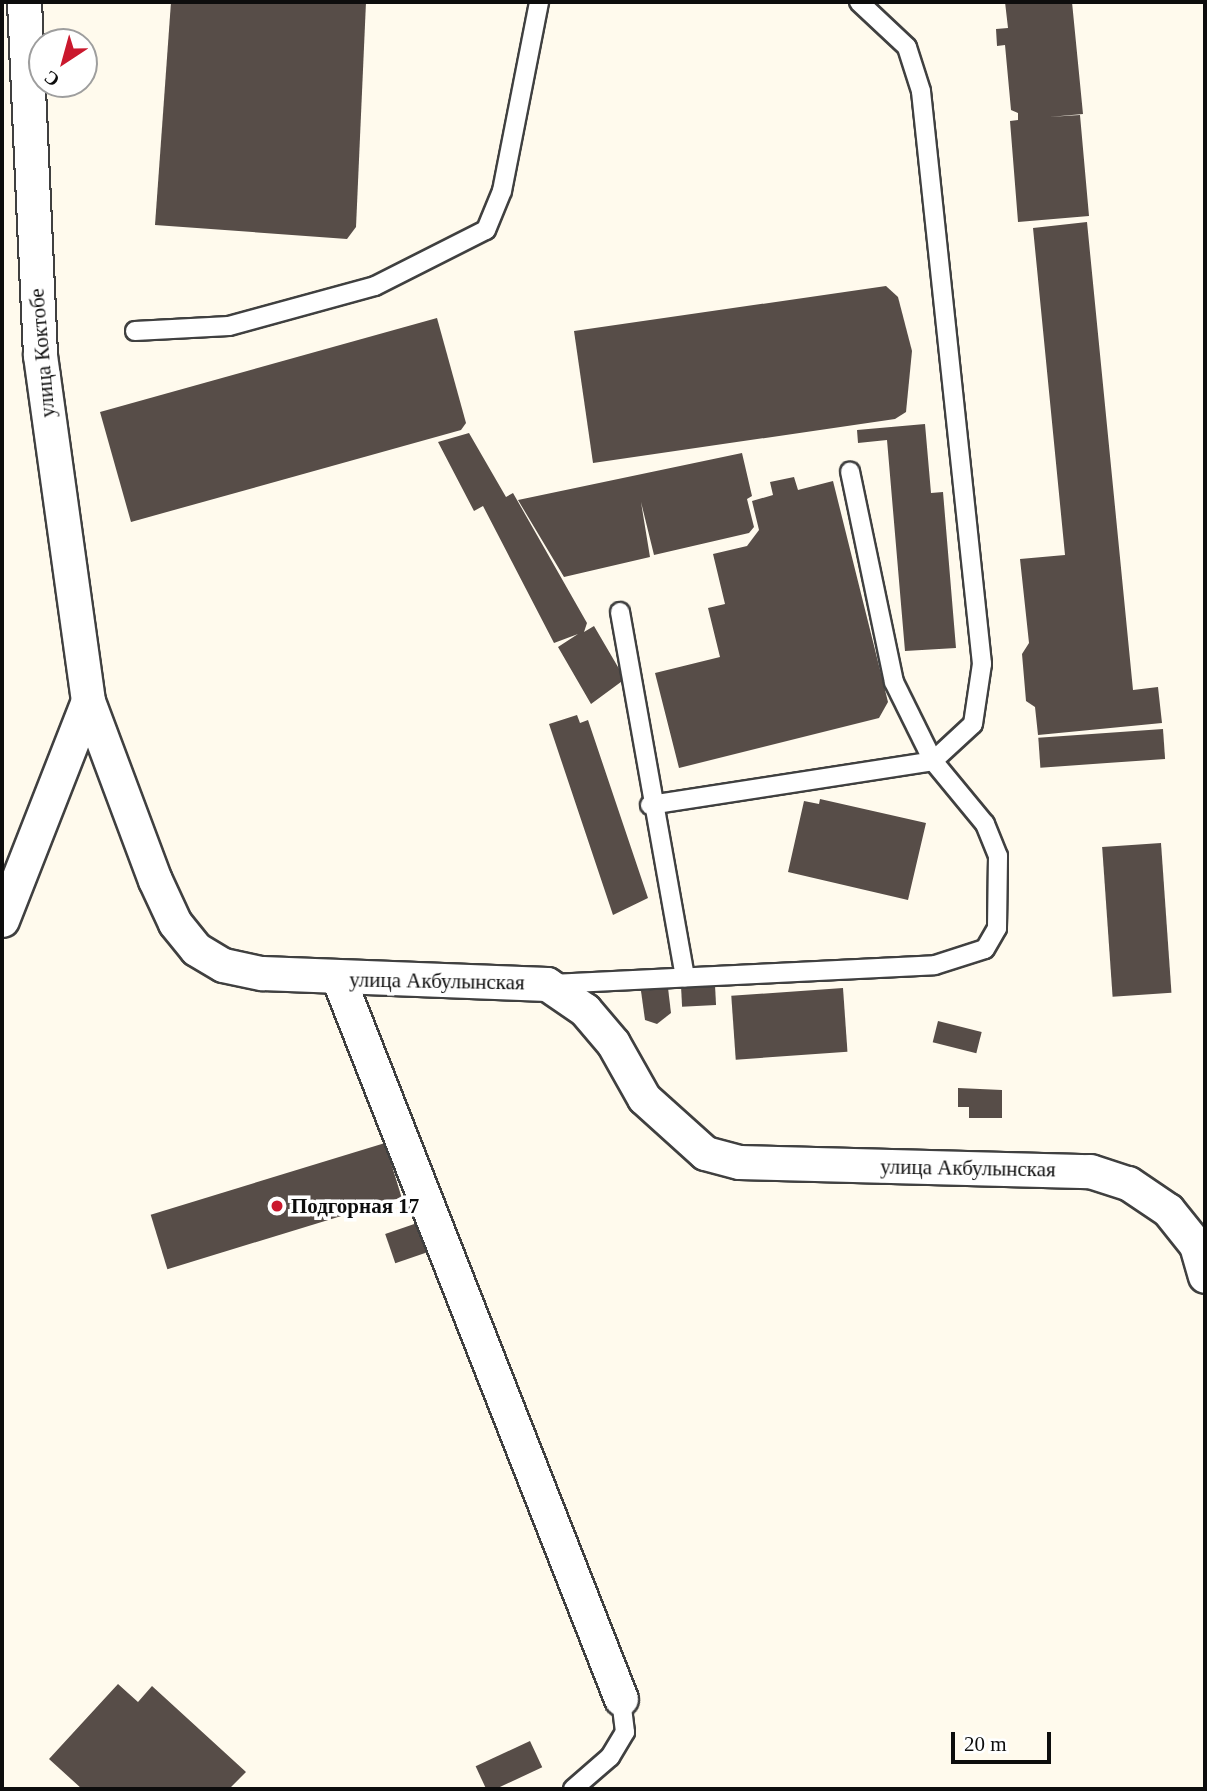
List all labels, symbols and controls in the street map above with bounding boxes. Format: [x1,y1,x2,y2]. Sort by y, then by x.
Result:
north arrow [28,28,98,98]
text: С [40,66,63,91]
street label: улица Коктобе [24,287,60,419]
street label: улица Акбулынская [349,967,525,995]
street label: улица Акбулынская [880,1154,1056,1182]
place label: Подгорная 17 [291,1193,419,1219]
marker: Подгорная 17 [269,1198,285,1214]
scale bar [955,1718,1055,1762]
text: 20 m [964,1732,1007,1756]

